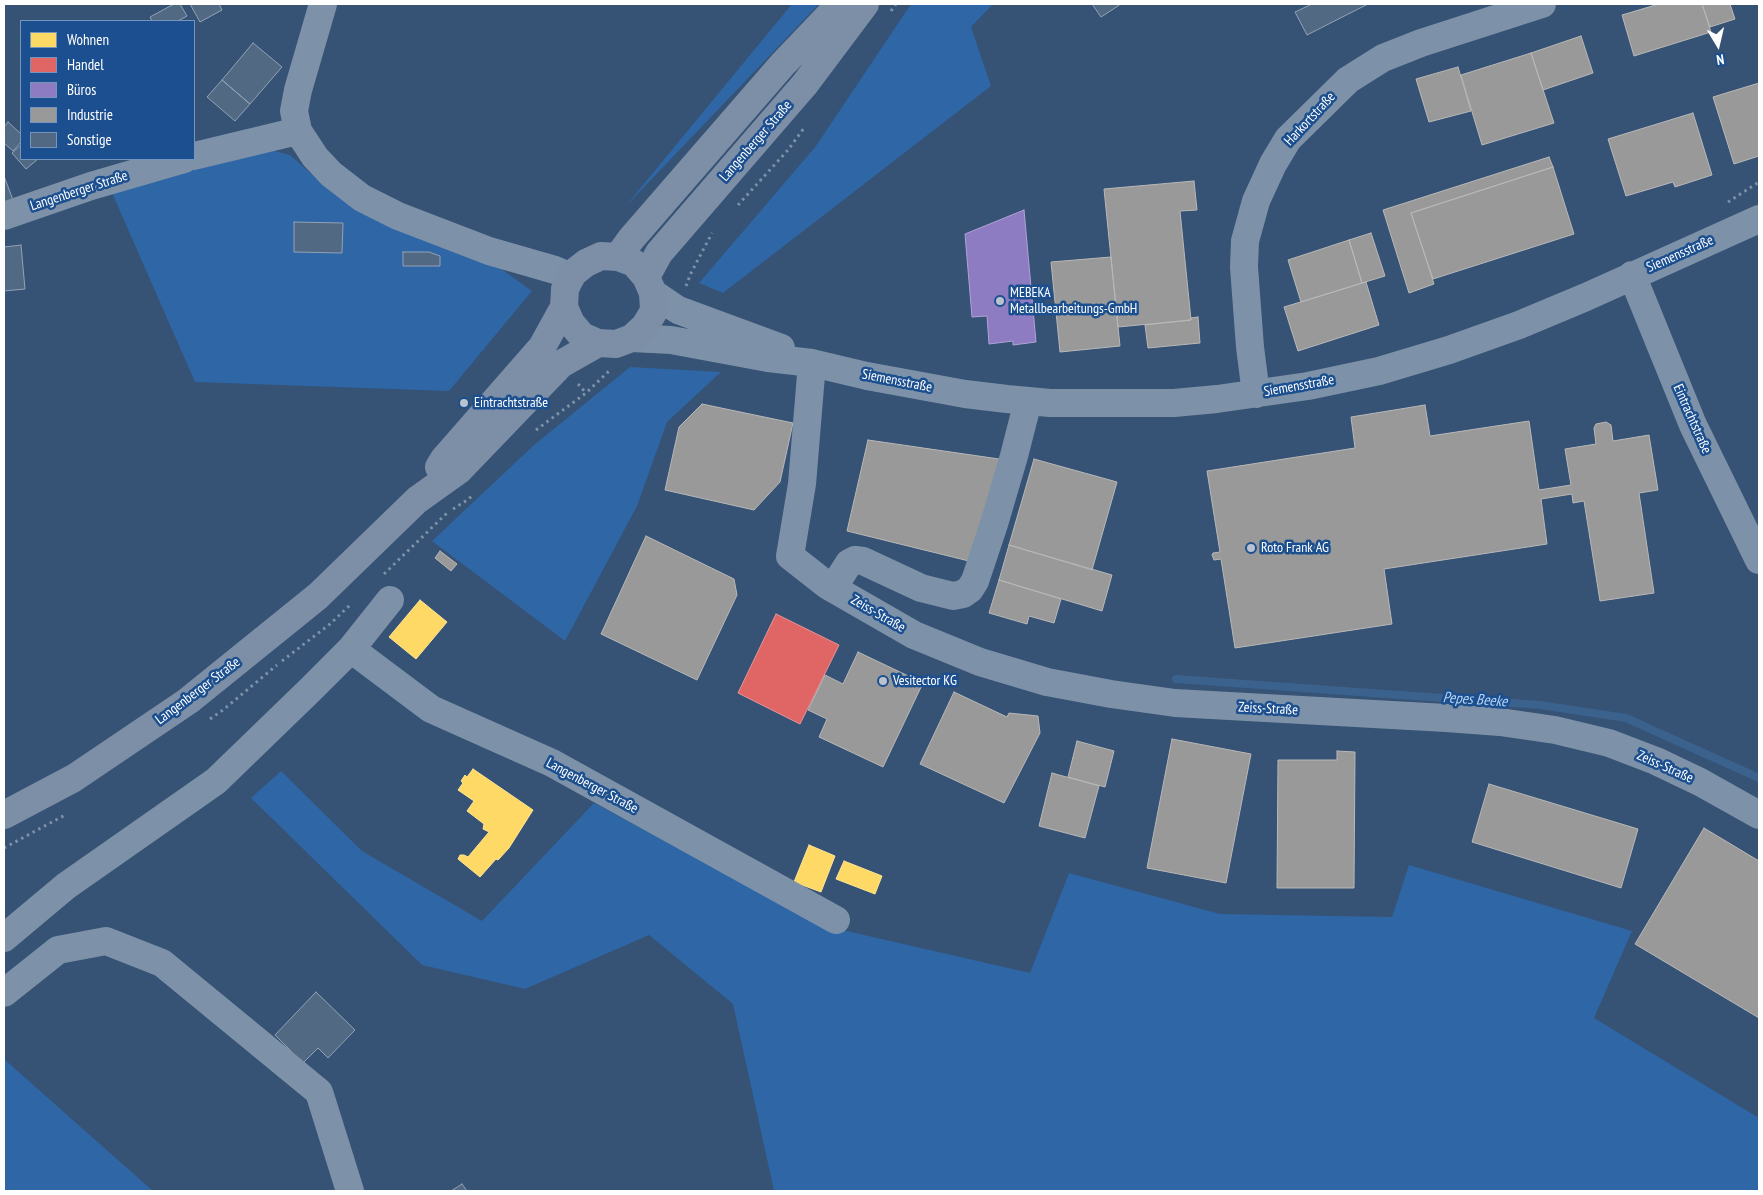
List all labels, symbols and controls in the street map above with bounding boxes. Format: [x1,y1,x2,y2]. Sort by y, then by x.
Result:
legend [20,20,195,160]
north arrow [1693,20,1743,70]
text: Wohnen [67,30,109,49]
text: N [1715,50,1725,69]
text: Handel [67,55,104,74]
text: Büros [67,80,96,99]
street label: Harkortstraße [1281,89,1339,149]
street label: Langenberger Straße [716,97,796,185]
text: Industrie [67,105,113,124]
text: Sonstige [67,130,112,149]
street label: Langenberger Straße [28,167,130,215]
street label: Siemensstraße [1644,232,1716,276]
place label: MEBEKA Metallbearbeitungs-GmbH [1010,285,1137,318]
marker: MEBEKA Metallbearbeitungs-GmbH [994,295,1006,307]
street label: Siemensstraße [860,366,934,396]
street label: Siemensstraße [1262,372,1336,400]
street label: Eintrachtstraße [1669,382,1715,456]
place label: Eintrachtstraße [474,395,548,411]
marker: Eintrachtstraße [458,397,470,409]
place label: Roto Frank AG [1261,540,1329,556]
marker: Roto Frank AG [1245,542,1257,554]
street label: Zeiss-Straße [848,592,908,636]
street label: Langenberger Straße [152,654,244,728]
place label: Vesitector KG [893,673,957,689]
marker: Vesitector KG [877,675,889,687]
water label: Pepes Beeke [1442,689,1508,711]
street label: Zeiss-Straße [1238,699,1298,719]
street label: Zeiss-Straße [1634,747,1696,787]
street label: Langenberger Straße [543,755,641,817]

